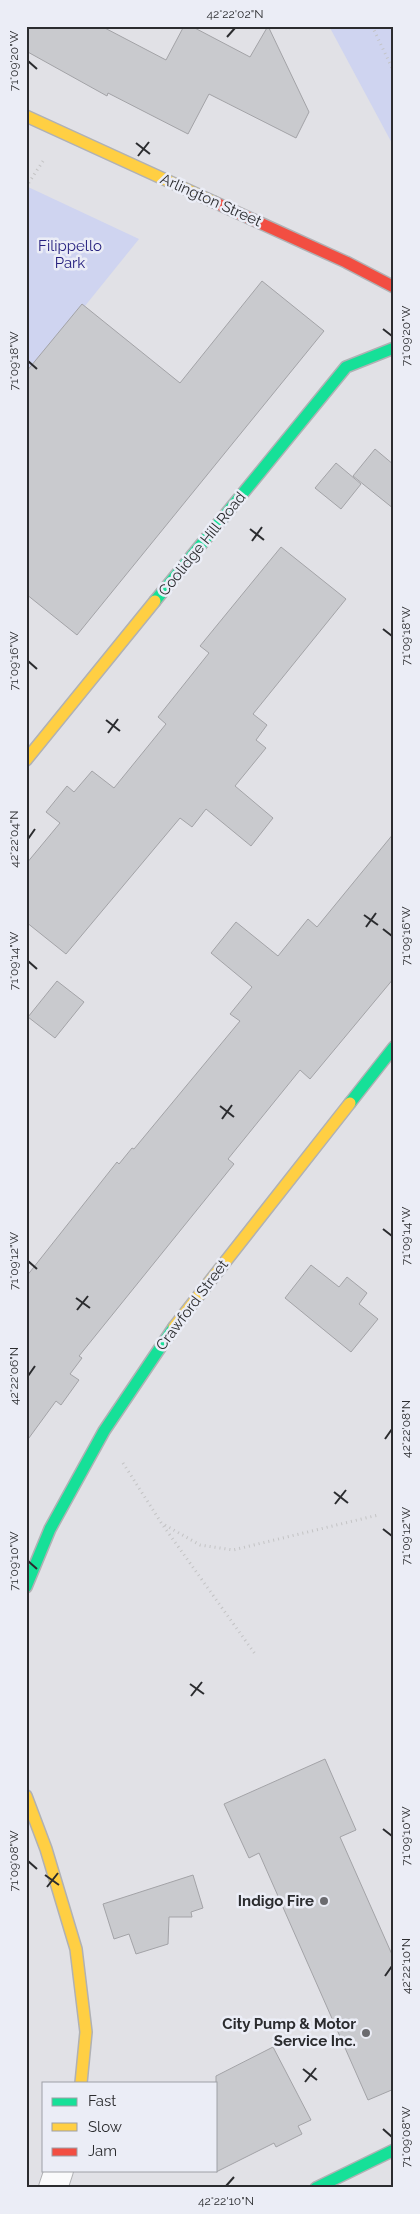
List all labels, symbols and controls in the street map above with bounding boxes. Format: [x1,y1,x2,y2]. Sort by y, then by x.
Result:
text: 42°22'02"N [207,7,263,21]
text: 71°09'20"W [7,30,21,91]
street label: Arlington Street [158,170,264,230]
park label: Filippello Park [38,237,102,272]
text: 71°09'20"W [399,305,413,366]
text: 71°09'18"W [7,331,21,391]
street label: Coolidge Hill Road [155,488,249,600]
text: 71°09'18"W [399,606,413,666]
text: 71°09'16"W [7,631,21,691]
text: 42°22'04"N [7,810,21,868]
text: 71°09'16"W [399,906,413,966]
text: 71°09'14"W [7,931,21,990]
text: 71°09'14"W [399,1206,413,1265]
text: 71°09'12"W [7,1231,21,1290]
street label: Crawford Street [152,1256,232,1354]
text: 42°22'06"N [7,1347,21,1405]
text: 42°22'08"N [399,1400,413,1458]
text: 71°09'12"W [399,1506,413,1565]
text: 71°09'10"W [7,1531,21,1591]
text: 71°09'10"W [399,1806,413,1866]
text: 71°09'08"W [7,1830,21,1892]
place label: Indigo Fire [238,1892,314,1910]
marker: Indigo Fire [318,1895,330,1907]
text: 42°22'10"N [399,1938,413,1994]
place label: City Pump & Motor Service Inc. [222,2015,356,2050]
marker: City Pump & Motor Service Inc. [360,2027,372,2039]
legend [42,2082,218,2172]
text: Fast [88,2092,116,2110]
text: 71°09'08"W [399,2106,413,2168]
text: Slow [88,2118,122,2136]
text: Jam [88,2142,117,2160]
text: 42°22'10"N [198,2194,254,2208]

